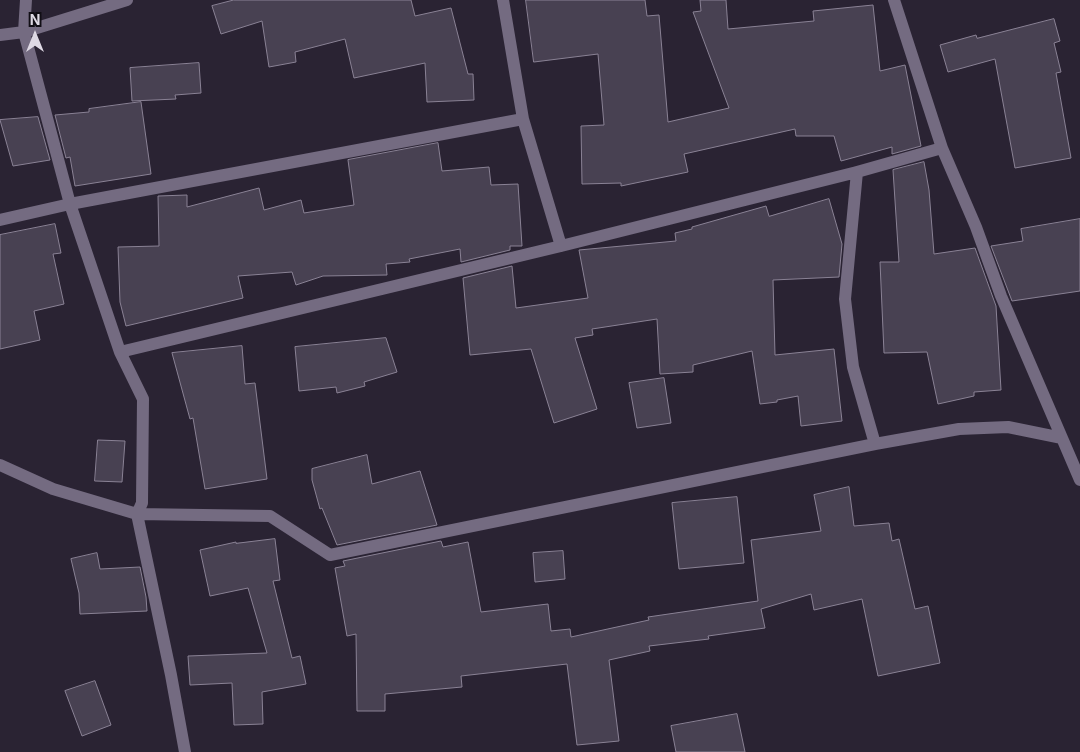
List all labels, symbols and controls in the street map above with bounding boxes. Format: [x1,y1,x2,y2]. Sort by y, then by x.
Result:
north arrow [10,10,60,60]
text: N [30,11,40,28]

